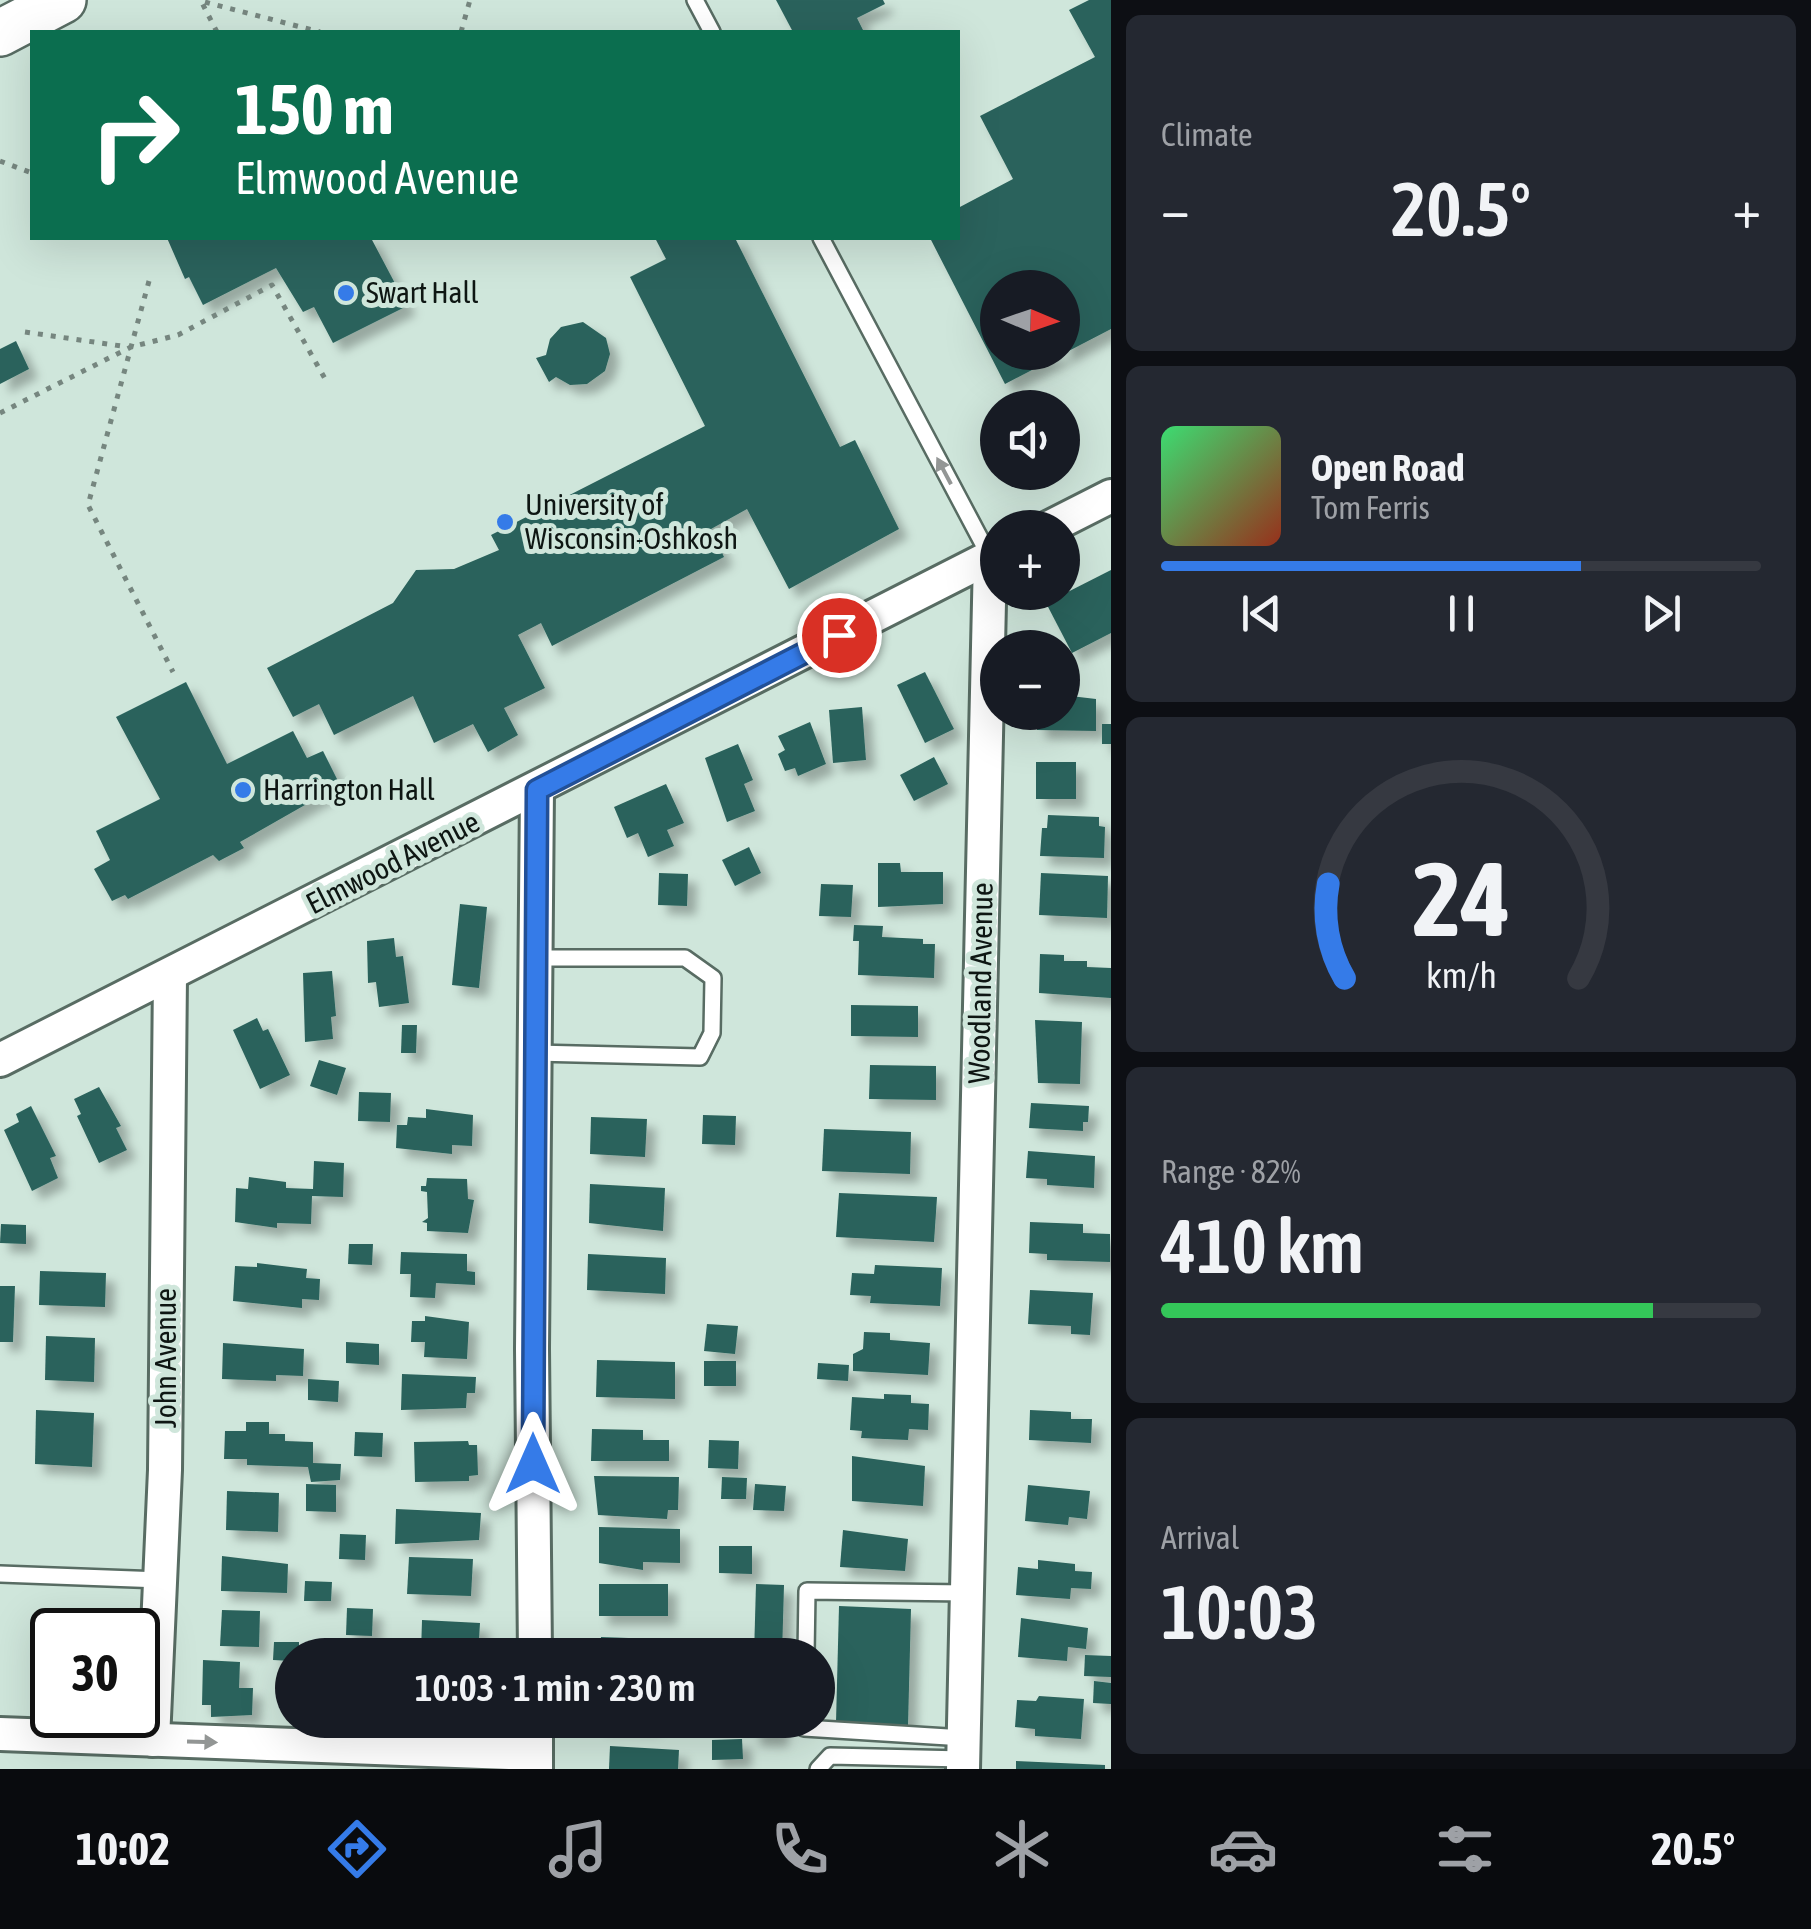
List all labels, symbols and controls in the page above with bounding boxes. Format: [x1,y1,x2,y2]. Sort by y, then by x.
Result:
text: 150 m [235,69,394,149]
icon: right [70,70,200,200]
text: Climate [1161,116,1253,153]
text: Elmwood Avenue [235,152,519,204]
text: 20.5° [1391,166,1531,252]
text: − [1161,177,1190,240]
text: + [1732,177,1761,240]
north arrow [980,270,1080,370]
map controls [980,270,1080,730]
place label: Swart Hall [366,275,478,309]
marker: Swart Hall [335,282,357,304]
button: sound [980,390,1080,490]
text: Open Road [1311,446,1465,489]
one-way arrow [936,456,953,485]
place label: University of Wisconsin-Oshkosh [525,487,738,555]
text: Tom Ferris [1311,489,1430,526]
button: + [980,510,1080,610]
marker: University of Wisconsin-Oshkosh [494,511,516,533]
icon: previous [1234,586,1289,641]
icon: pause [1434,586,1489,641]
icon: next [1634,586,1689,641]
pin [797,593,882,678]
icon: arrive [812,608,867,663]
button: − [980,630,1080,730]
place label: Harrington Hall [263,772,435,806]
marker: Harrington Hall [232,779,254,801]
street label: Elmwood Avenue [300,804,485,920]
text: 24 [1412,839,1510,958]
street label: Woodland Avenue [961,882,999,1084]
text: km/h [1426,955,1496,996]
text: Range · 82% [1161,1153,1301,1190]
text: 410 km [1161,1203,1364,1289]
street label: John Avenue [148,1288,182,1428]
position arrow [481,1412,585,1516]
text: Arrival [1161,1519,1239,1556]
text: 10:03 [1161,1569,1318,1655]
speed limit sign: 30 [30,1608,160,1738]
text: 10:03 · 1 min · 230 m [415,1666,695,1709]
one-way arrow [187,1734,219,1750]
icon: directions [322,1814,392,1884]
icon: music [543,1814,613,1884]
icon: phone [765,1814,835,1884]
icon: climate [987,1814,1057,1884]
icon: car [1208,1814,1278,1884]
icon: filters [1430,1814,1500,1884]
text: 10:02 [76,1823,170,1875]
text: 20.5° [1651,1823,1735,1875]

